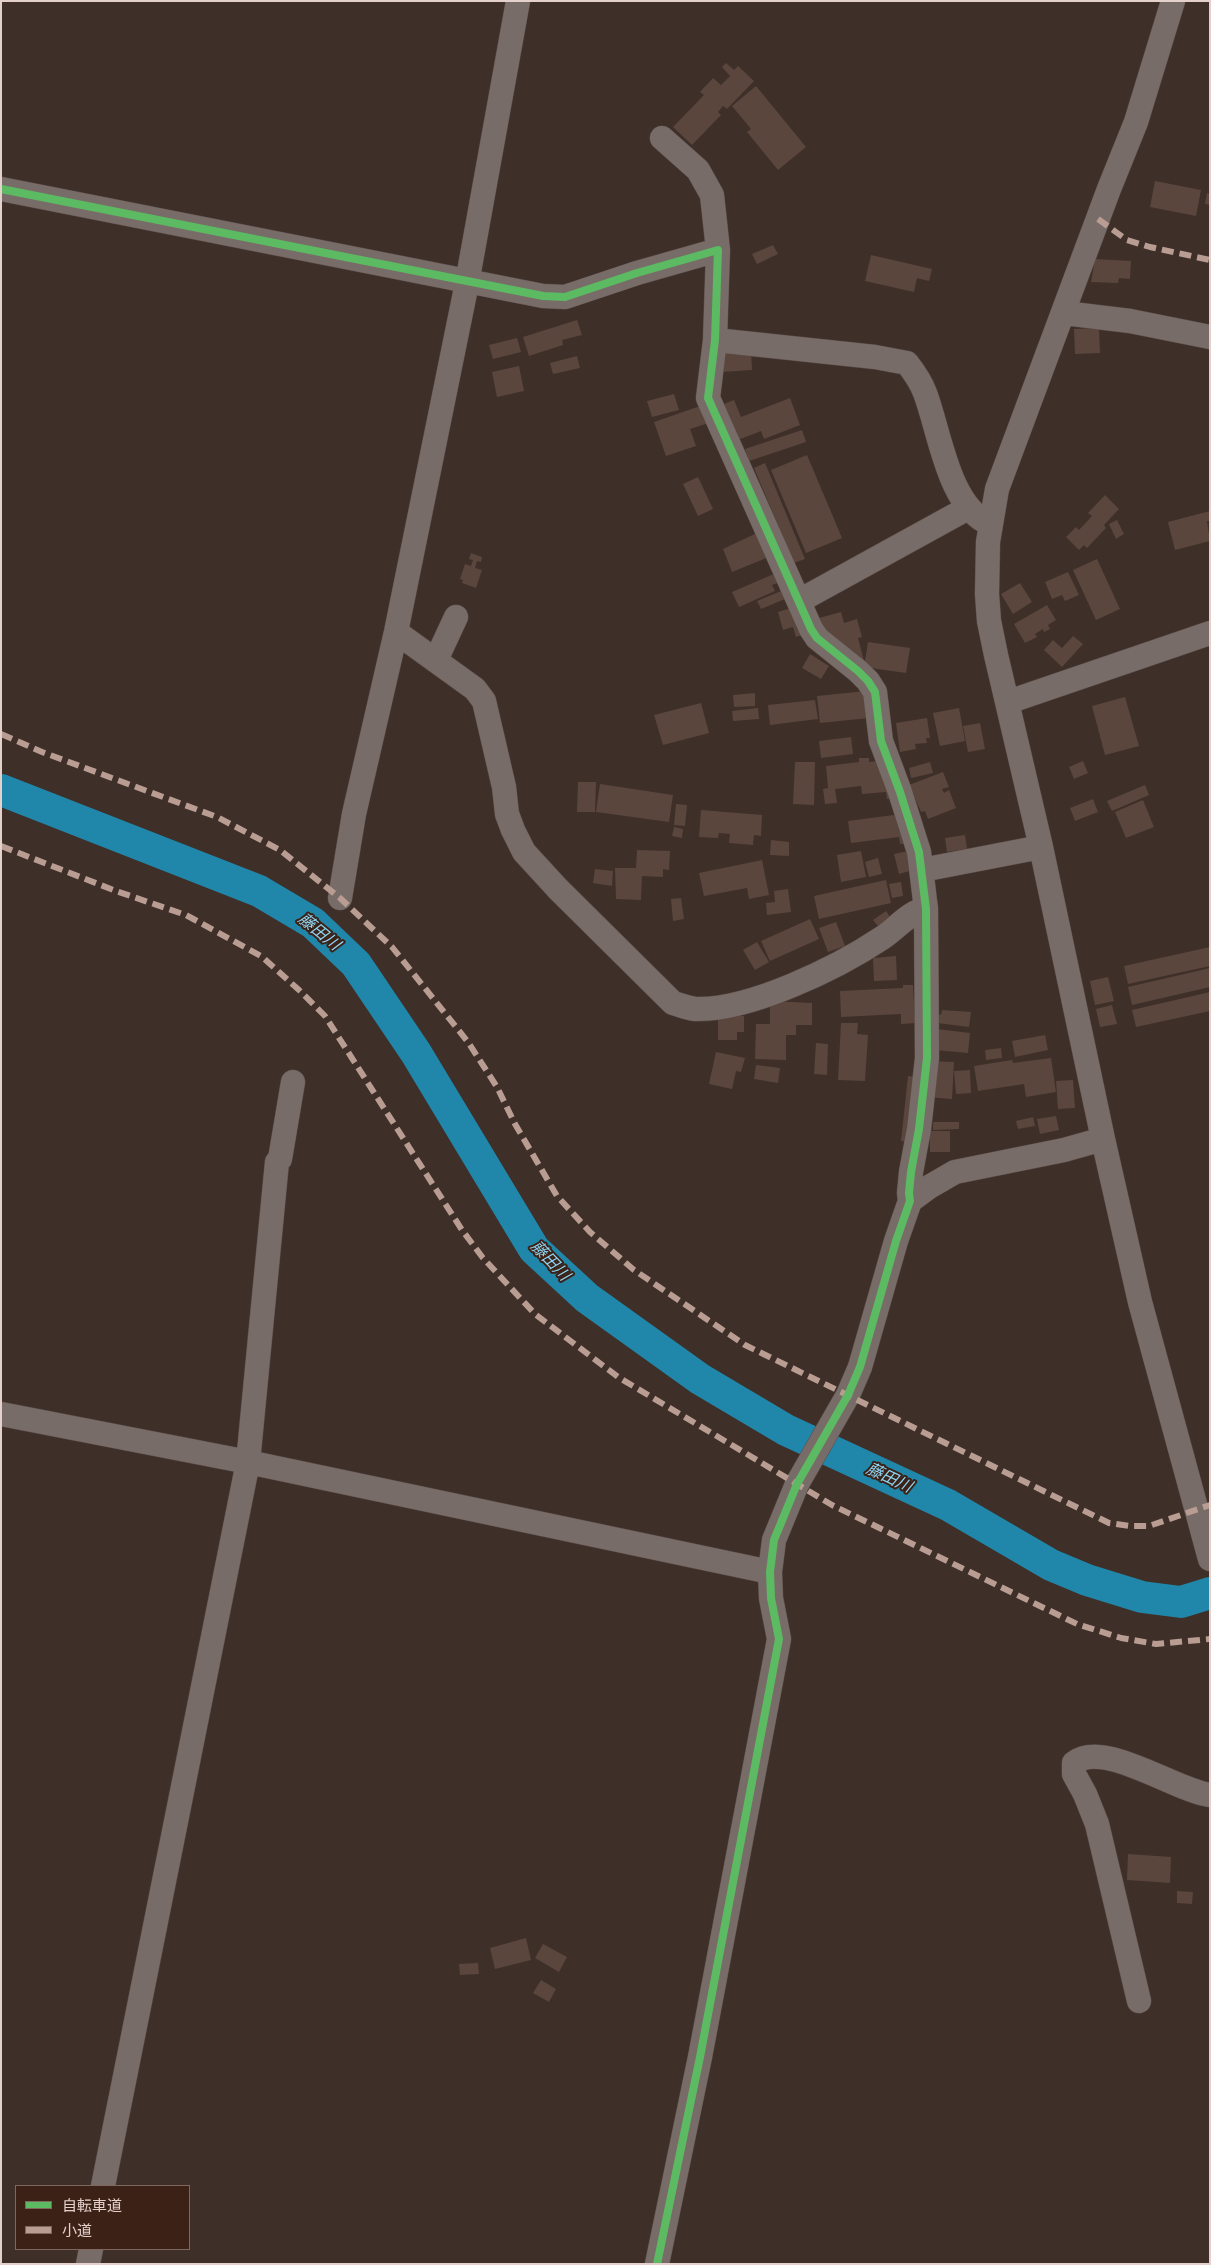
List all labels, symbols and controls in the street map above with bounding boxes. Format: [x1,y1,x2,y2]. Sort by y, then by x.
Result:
water label: 藤田川 [294,909,344,955]
water label: 藤田川 [526,1237,574,1285]
water label: 藤田川 [863,1459,915,1497]
legend [15,2185,190,2250]
text: 自転車道 [62,2199,122,2214]
text: 小道 [62,2224,92,2239]

